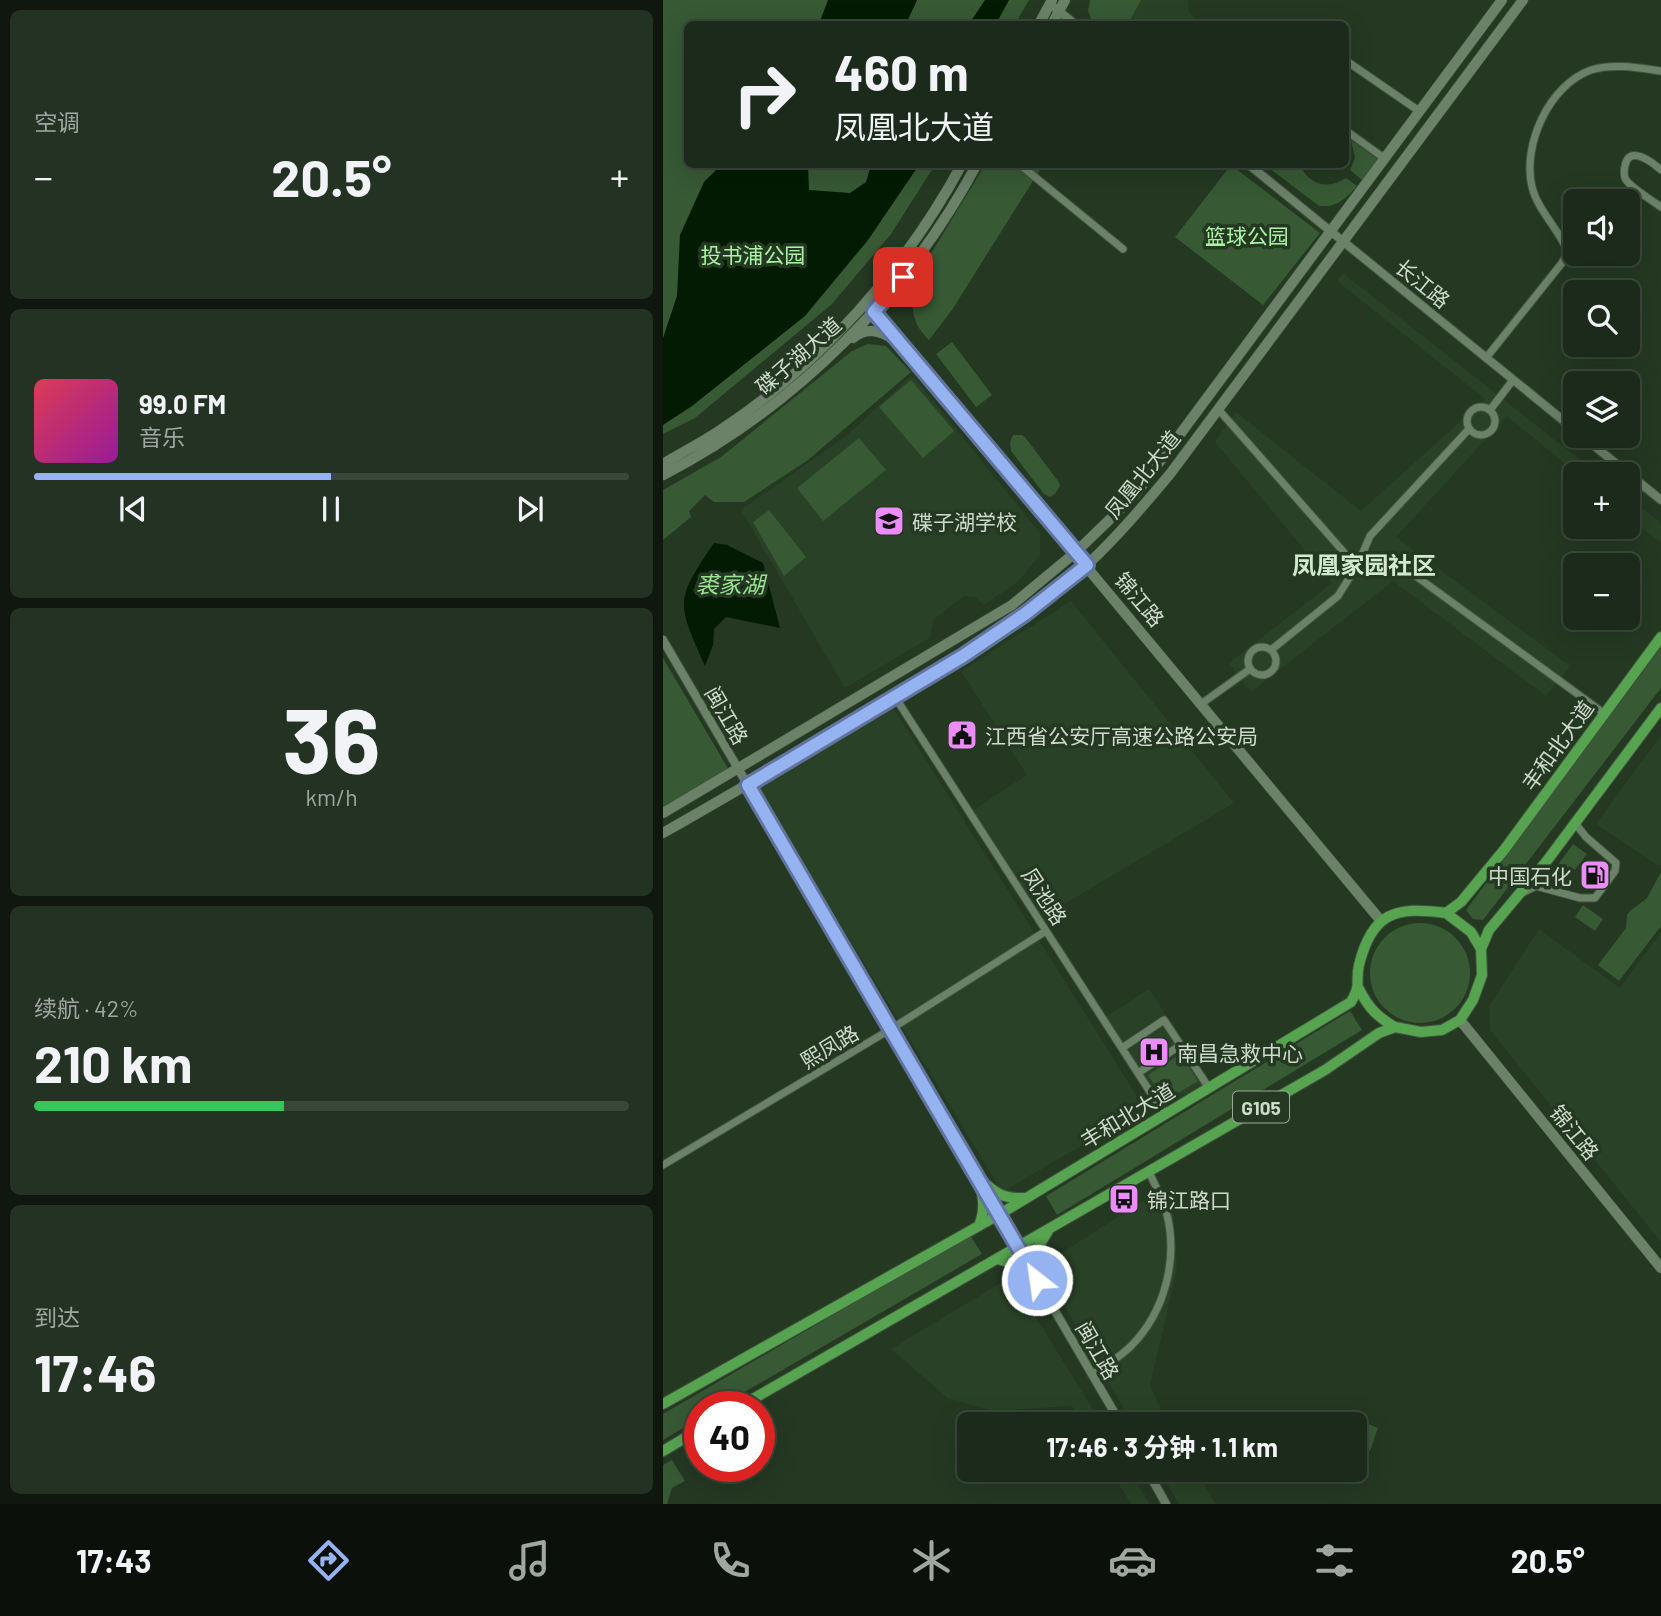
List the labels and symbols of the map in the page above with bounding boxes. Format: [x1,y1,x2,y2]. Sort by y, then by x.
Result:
park label: 篮球公园 [1205,223,1289,248]
park label: 投书浦公园 [701,242,806,267]
pin [873,247,933,307]
street label: 长江路 [1391,253,1455,313]
street label: 碟子湖大道 [750,311,846,399]
street label: 凤凰北大道 [1099,425,1185,523]
school or university icon: 碟子湖学校 [872,504,906,538]
place label: 碟子湖学校 [912,509,1017,534]
district label: 凤凰家园社区 [1292,550,1436,579]
street label: 锦江路 [1110,567,1170,631]
water label: 裘家湖 [696,570,768,598]
street label: 闽江路 [700,681,754,749]
street label: 丰和北大道 [1516,695,1598,795]
public building icon: 江西省公安厅高速公路公安局 [945,718,979,752]
place label: 江西省公安厅高速公路公安局 [985,723,1258,748]
fuel station icon: 中国石化 [1578,858,1612,892]
street label: 凤池路 [1017,863,1073,929]
place label: 中国石化 [1488,863,1572,888]
street label: 熙凤路 [796,1019,862,1073]
hospital icon: 南昌急救中心 [1137,1035,1171,1069]
place label: 南昌急救中心 [1177,1040,1303,1065]
street label: 丰和北大道 [1076,1077,1178,1153]
road number: G105 [1233,1092,1289,1122]
street label: 锦江路 [1545,1100,1605,1164]
bus stop icon: 锦江路口 [1107,1182,1141,1216]
place label: 锦江路口 [1147,1187,1231,1212]
position arrow [1000,1243,1074,1317]
street label: 闽江路 [1071,1316,1125,1384]
speed limit sign: 40 [684,1391,775,1482]

